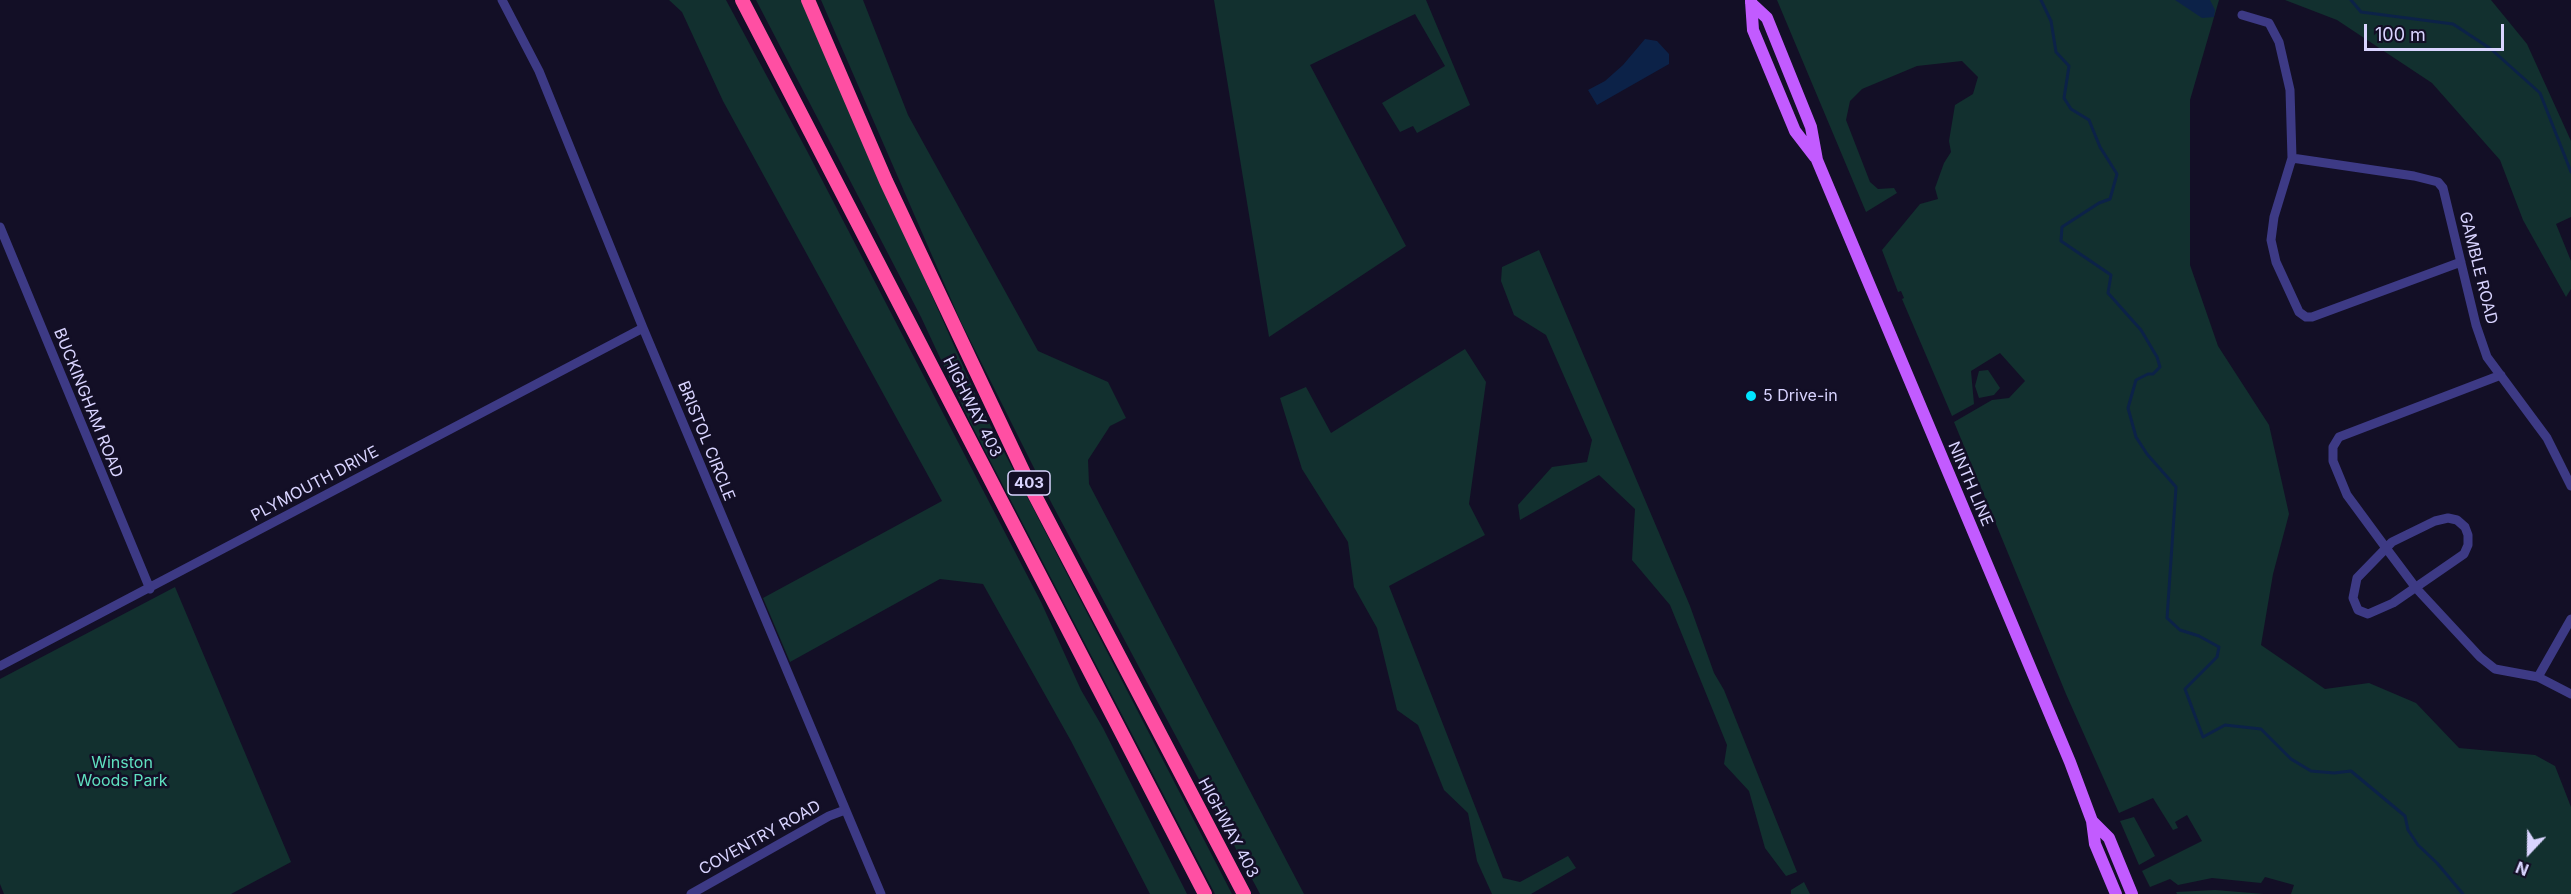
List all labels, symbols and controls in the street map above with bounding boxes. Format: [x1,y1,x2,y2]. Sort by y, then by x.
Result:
scale bar [2367,12,2506,50]
text: 100 m [2375,24,2426,45]
street label: GAMBLE ROAD [2455,210,2501,326]
street label: BUCKINGHAM ROAD [49,325,127,481]
street label: HIGHWAY 403 [938,353,1006,461]
street label: BRISTOL CIRCLE [673,378,739,504]
place label: 5 Drive-in [1763,386,1838,406]
marker: 5 Drive-in [1744,389,1758,403]
street label: NINTH LINE [1944,439,1996,529]
street label: PLYMOUTH DRIVE [248,442,382,526]
road number: 403 [1008,471,1050,495]
park label: Winston Woods Park [76,753,168,791]
street label: HIGHWAY 403 [1194,775,1262,881]
street label: COVENTRY ROAD [696,797,824,879]
north arrow [2499,822,2559,882]
text: N [2513,857,2532,880]

